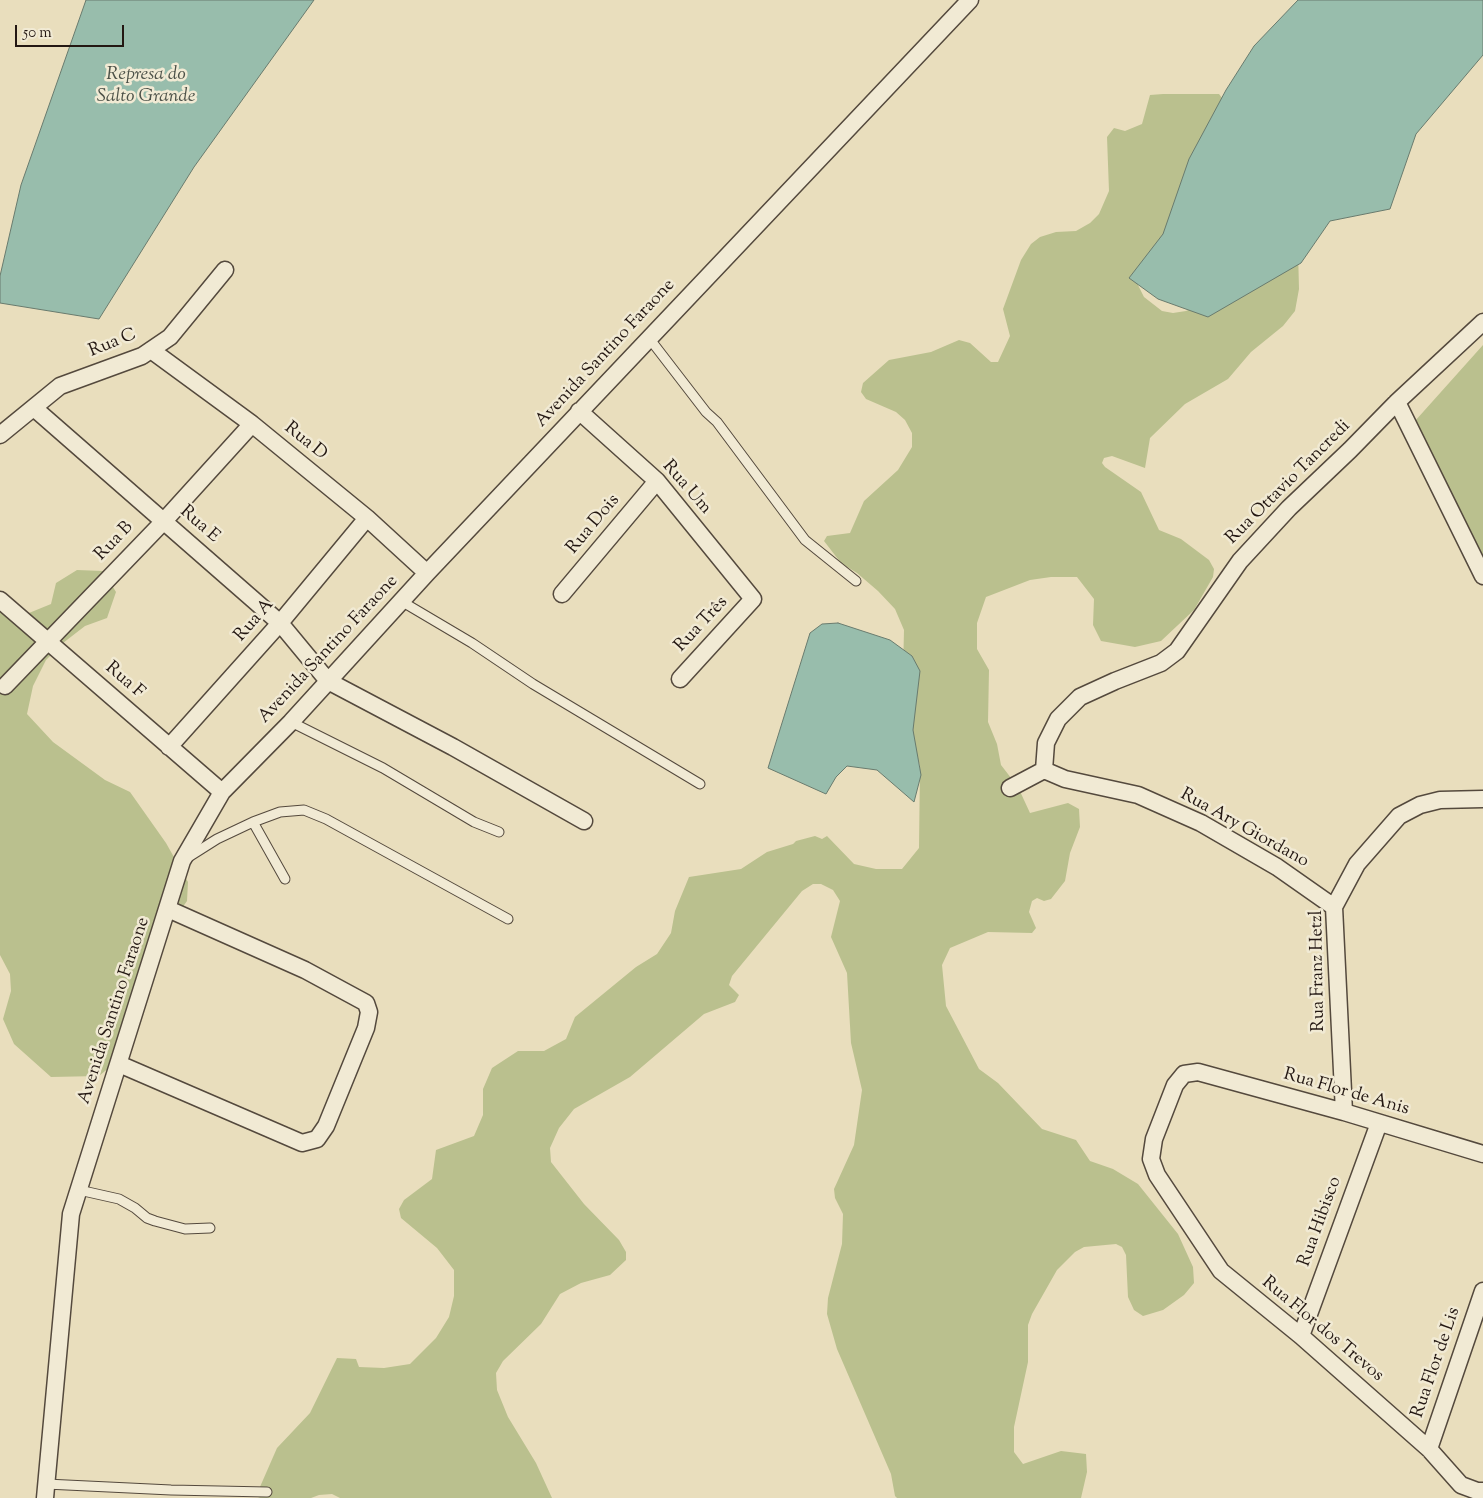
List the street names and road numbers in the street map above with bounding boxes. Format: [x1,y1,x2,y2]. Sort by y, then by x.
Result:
street label: Avenida Santino Faraone [532,275,680,433]
street label: Rua C [86,325,140,363]
street label: Rua Ottavio Tancredi [1222,416,1356,550]
street label: Rua D [279,418,331,466]
street label: Rua Um [657,457,715,519]
street label: Rua Dois [563,491,625,559]
street label: Rua E [175,502,223,548]
street label: Rua B [91,518,139,566]
street label: Avenida Santino Faraone [255,571,403,729]
street label: Rua Três [671,593,733,657]
street label: Rua A [231,595,279,647]
street label: Rua F [100,658,148,704]
street label: Rua Ary Giordano [1176,785,1312,873]
street label: Rua Franz Hetzl [1307,910,1331,1032]
street label: Avenida Santino Faraone [75,915,155,1107]
street label: Rua Flor de Anis [1281,1065,1411,1121]
street label: Rua Hibisco [1295,1174,1347,1270]
street label: Rua Flor dos Trevos [1257,1273,1387,1387]
street label: Rua Flor de Lis [1408,1305,1466,1421]

